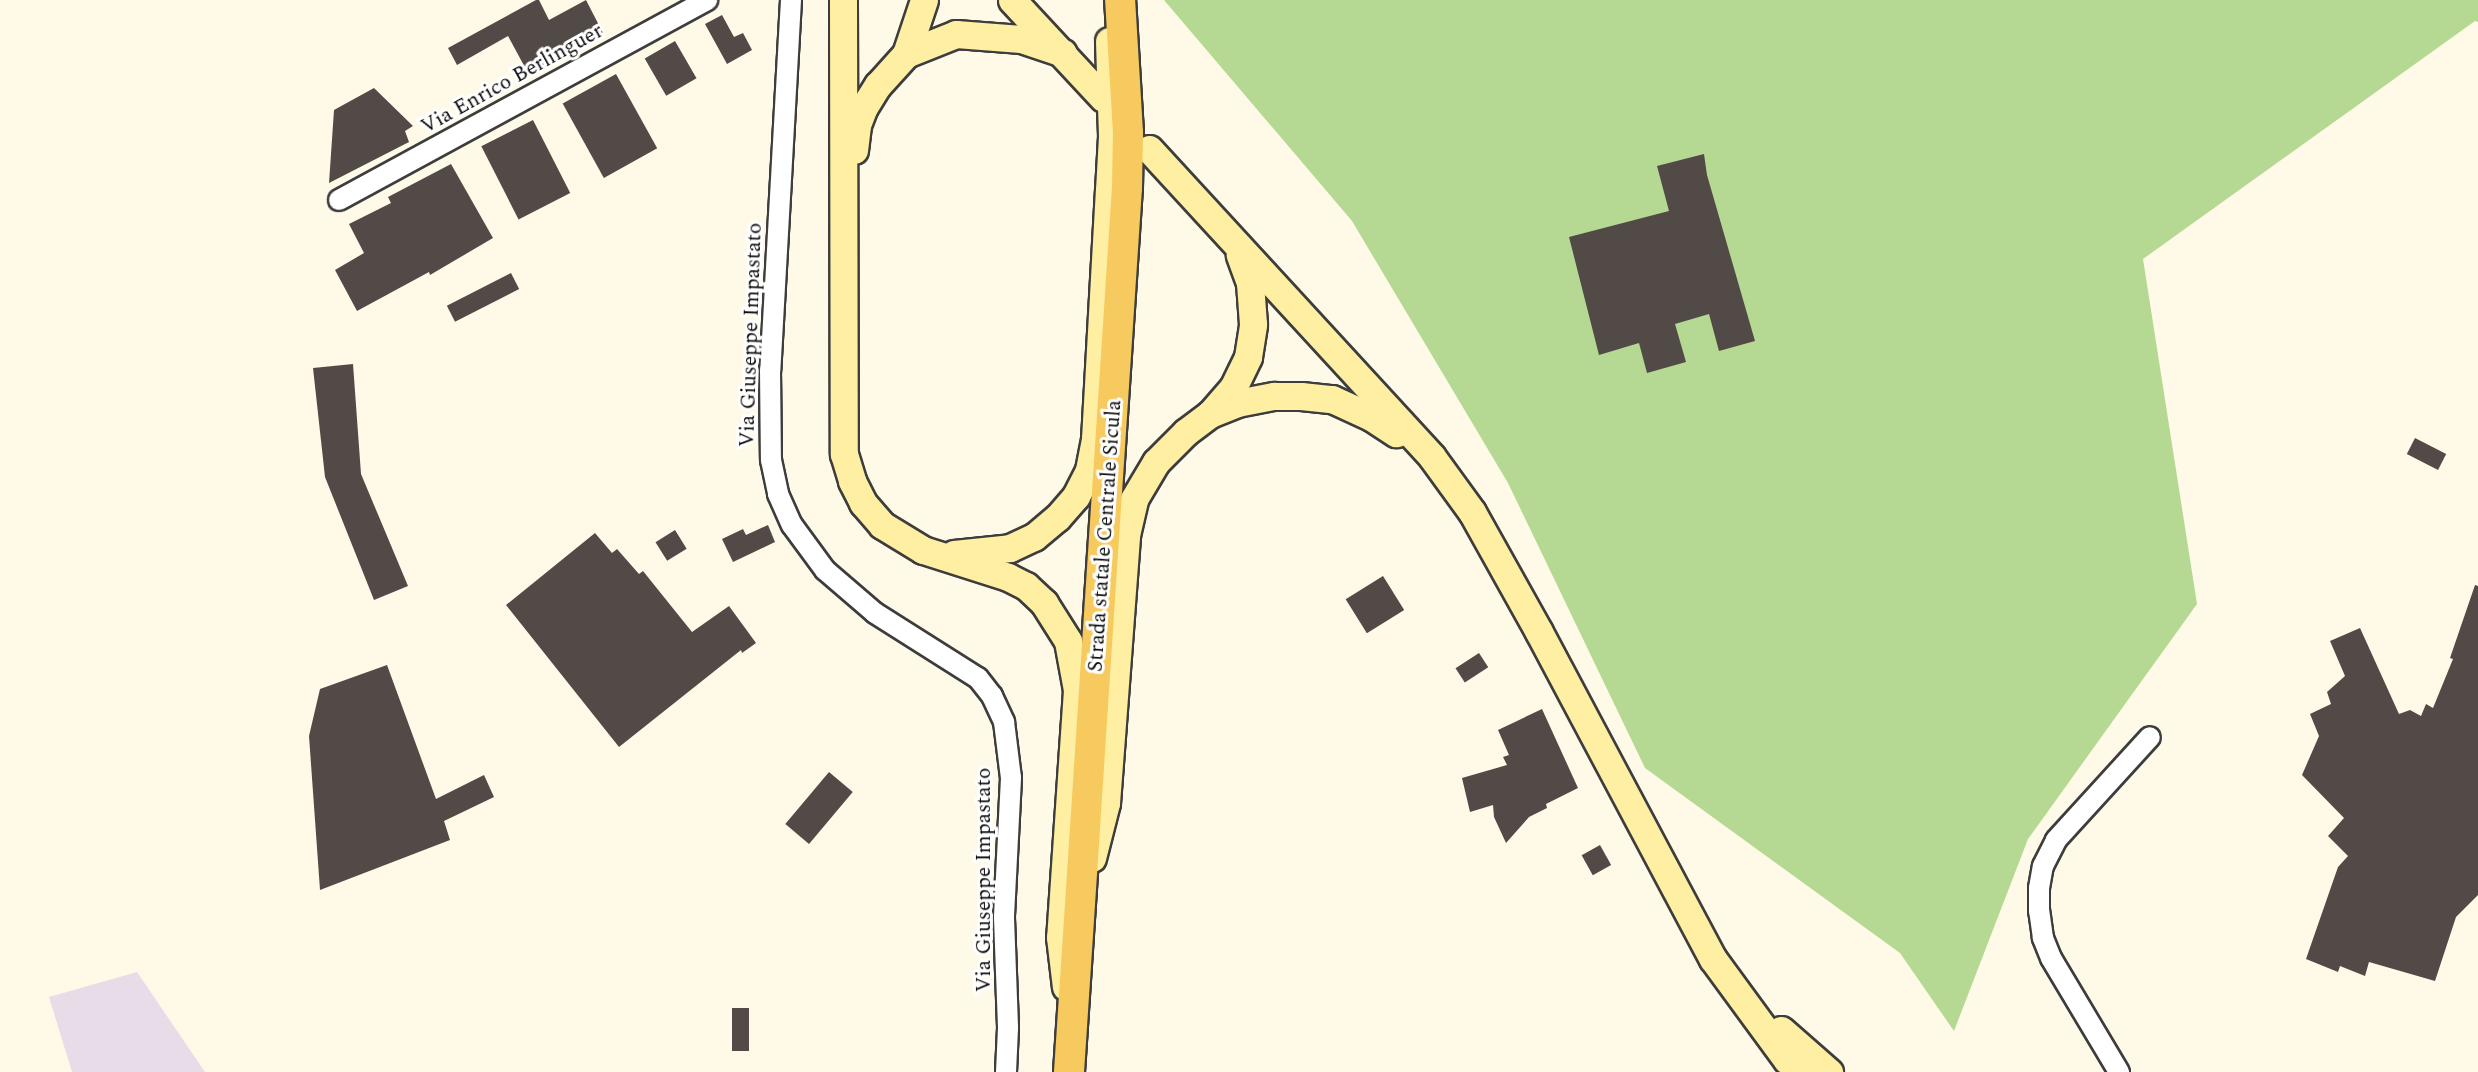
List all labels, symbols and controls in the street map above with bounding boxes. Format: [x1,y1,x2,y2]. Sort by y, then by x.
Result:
street label: Via Enrico Berlinguer [417,18,607,140]
street label: Via Giuseppe Impastato [734,222,768,448]
street label: Strada statale Centrale Sicula [1083,399,1127,673]
street label: Via Giuseppe Impastato [971,768,997,992]

